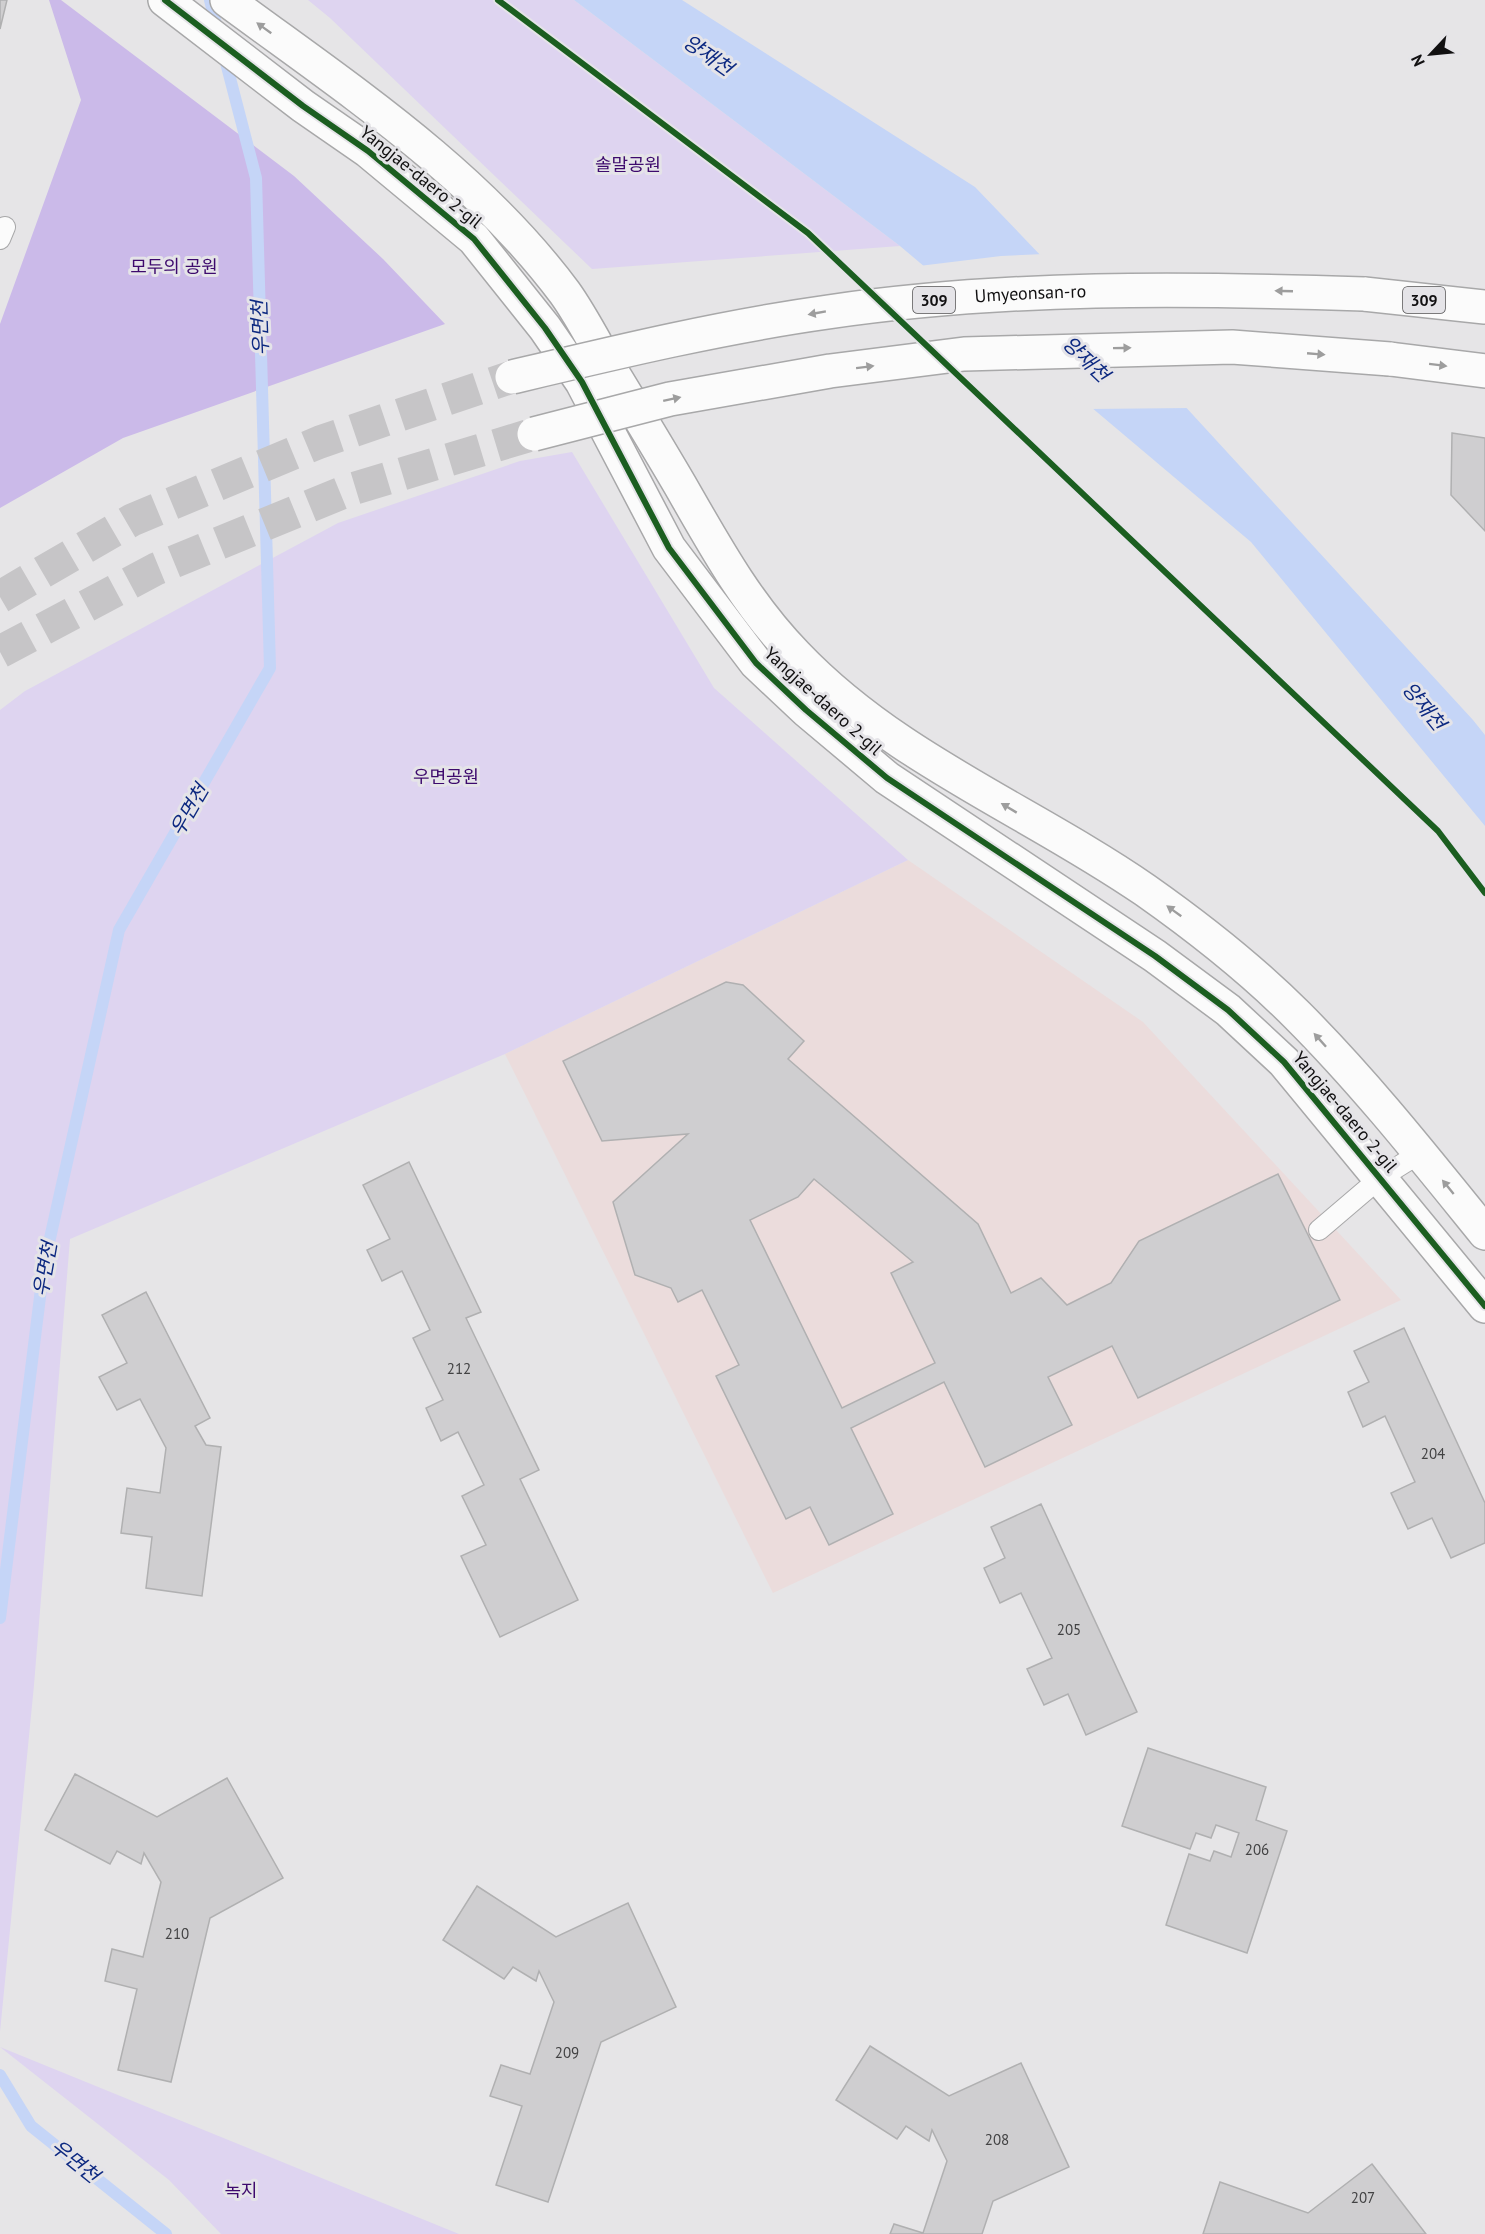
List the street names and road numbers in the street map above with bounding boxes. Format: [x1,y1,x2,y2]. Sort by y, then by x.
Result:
street label: Yangjae-daero 2-gil [355,120,488,233]
street label: Umyeonsan-ro [974,279,1086,307]
road number: 309 [913,287,955,313]
road number: 309 [1403,287,1445,313]
street label: Yangjae-daero 2-gil [760,642,888,760]
street label: Yangjae-daero 2-gil [1288,1046,1403,1177]

